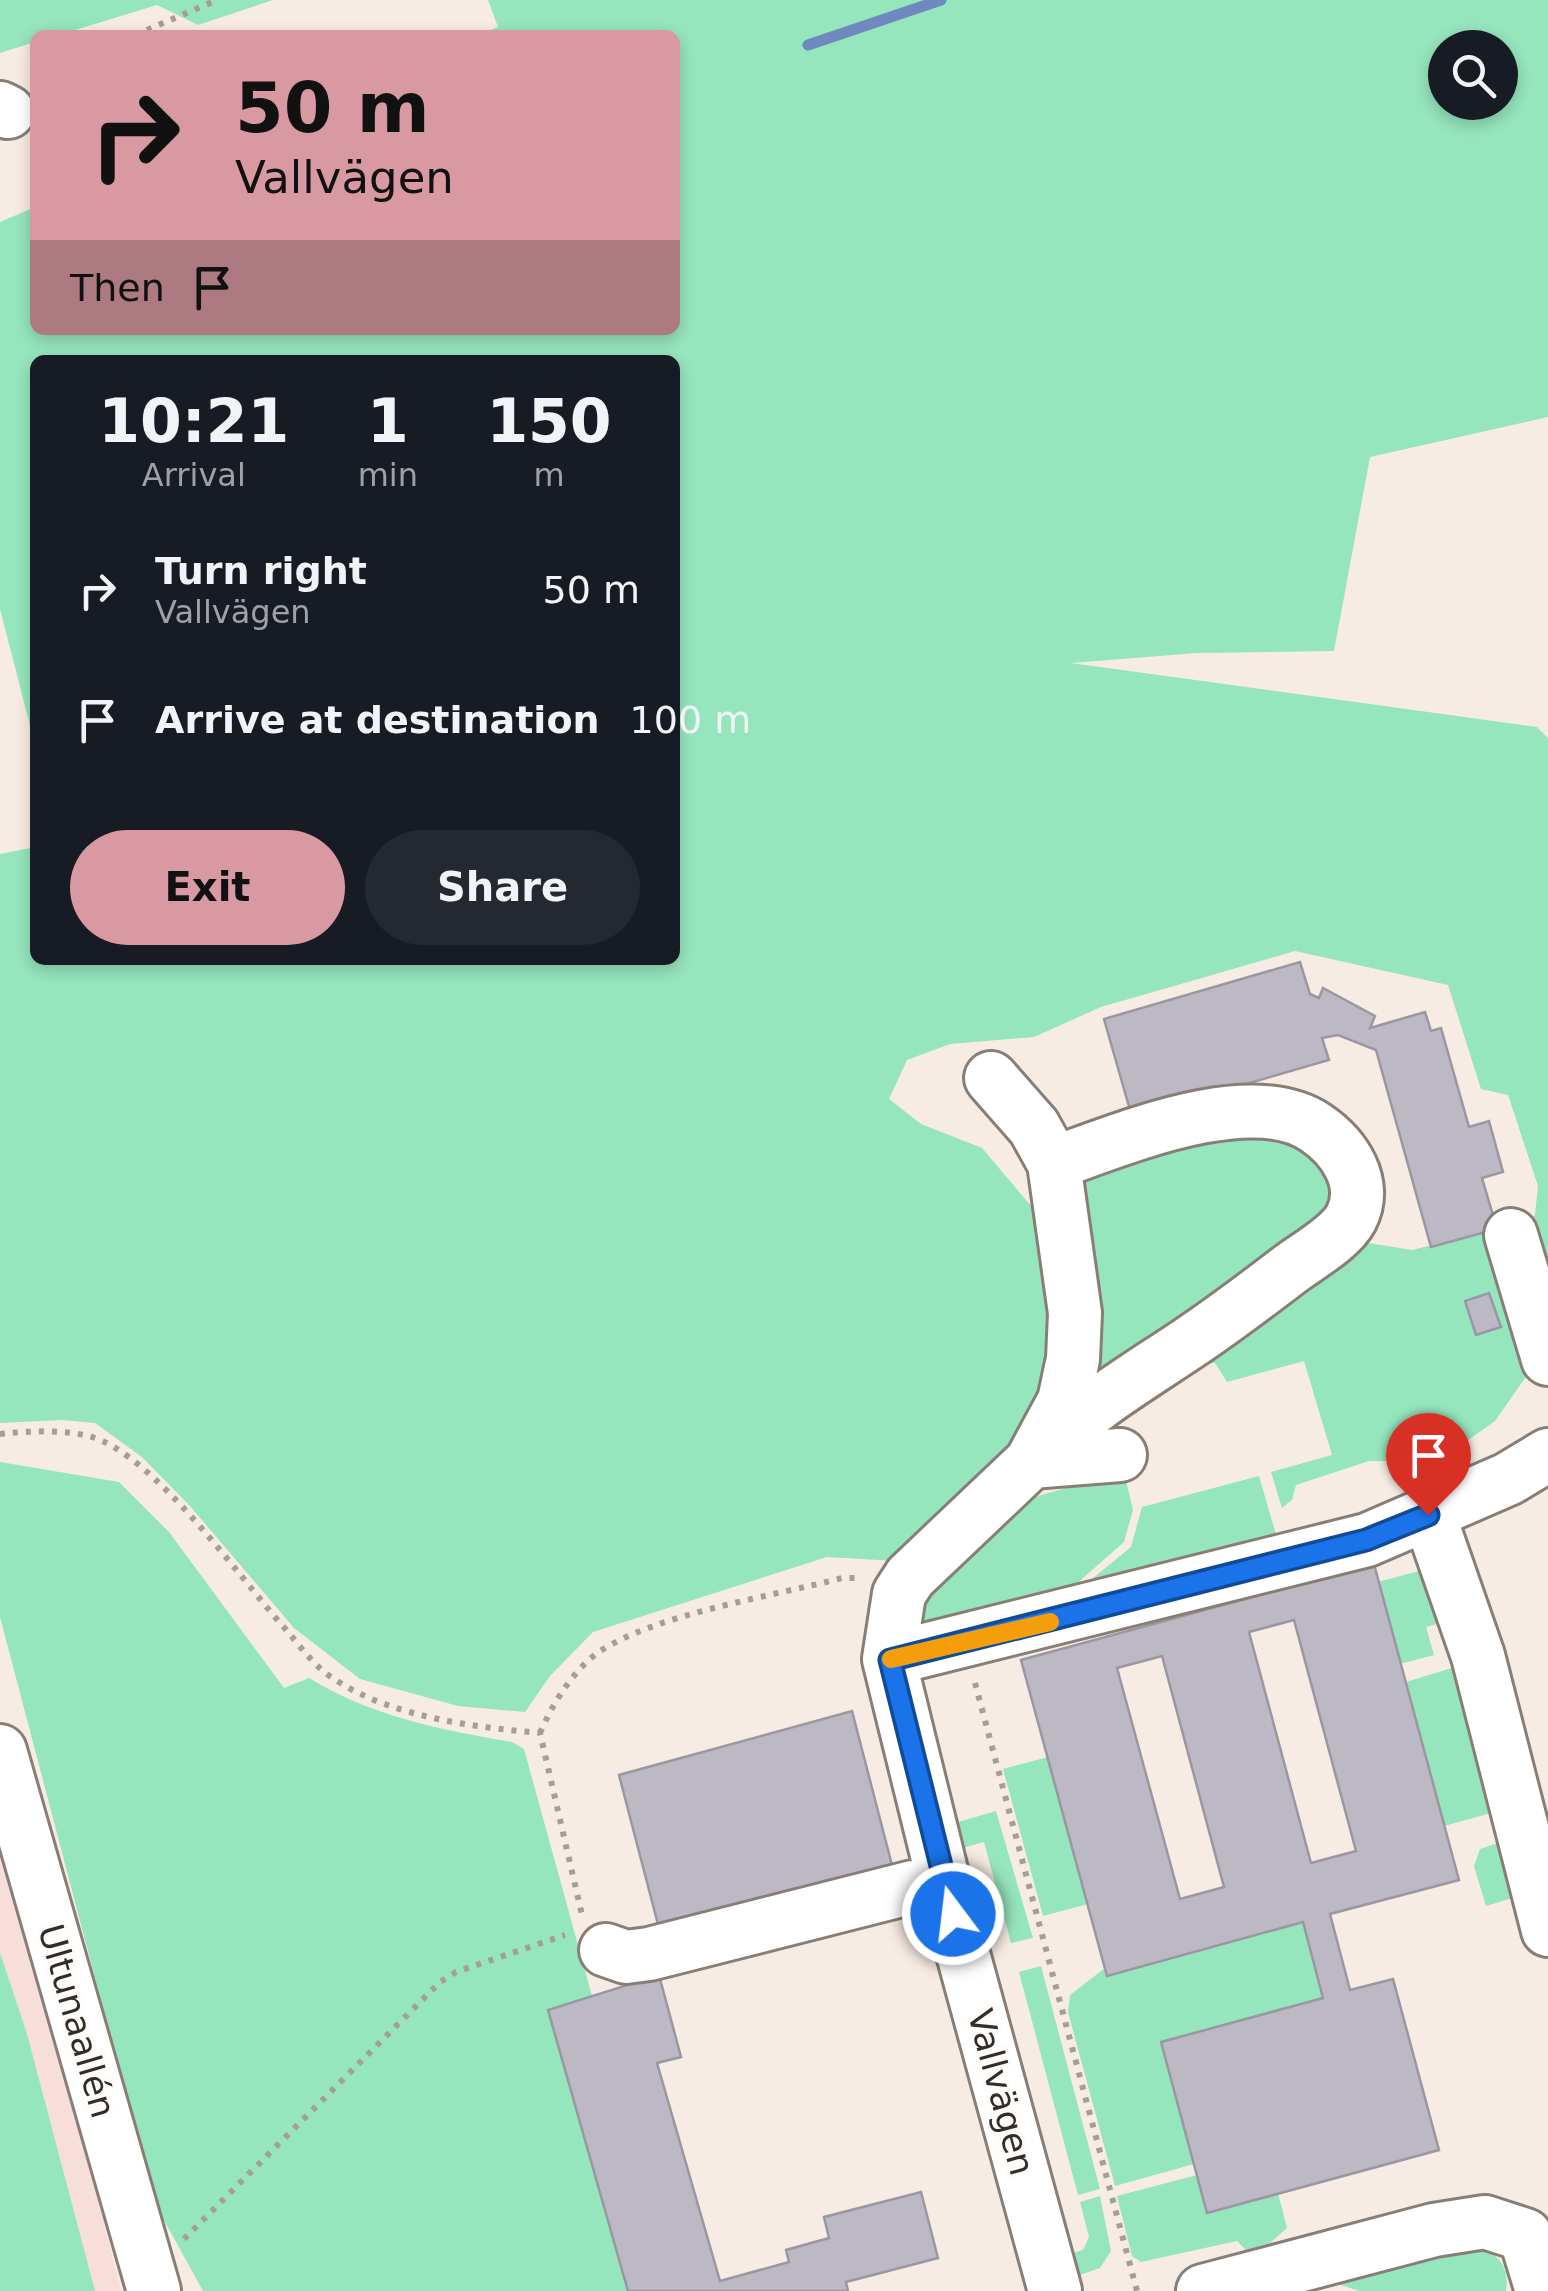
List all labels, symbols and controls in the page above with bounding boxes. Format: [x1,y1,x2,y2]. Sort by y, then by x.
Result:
map controls [1428,30,1518,120]
button: search [1428,30,1518,120]
text: 50 m [235,67,430,149]
icon: right [70,70,200,200]
text: Vallvägen [235,151,454,204]
icon: arrive [185,260,240,315]
text: Then [70,266,165,310]
text: 10:21 [98,386,289,456]
text: 1 [367,386,409,456]
text: 150 [486,386,612,456]
text: Arrival [142,456,246,494]
text: min [358,456,418,494]
text: m [533,456,565,494]
text: Turn right [155,549,367,593]
icon: right [70,563,125,618]
text: 50 m [543,568,640,612]
text: Vallvägen [155,593,311,631]
icon: arrive [70,693,125,748]
text: Arrive at destination [155,698,600,742]
text: 100 m [630,698,751,742]
button: Exit [70,830,345,945]
button: Share [365,830,640,945]
pin [1386,1413,1471,1516]
icon: arrive [1401,1428,1456,1483]
position arrow [901,1862,1005,1966]
street label: Ultunaallén [30,1920,124,2122]
street label: Vallvägen [960,2005,1042,2179]

